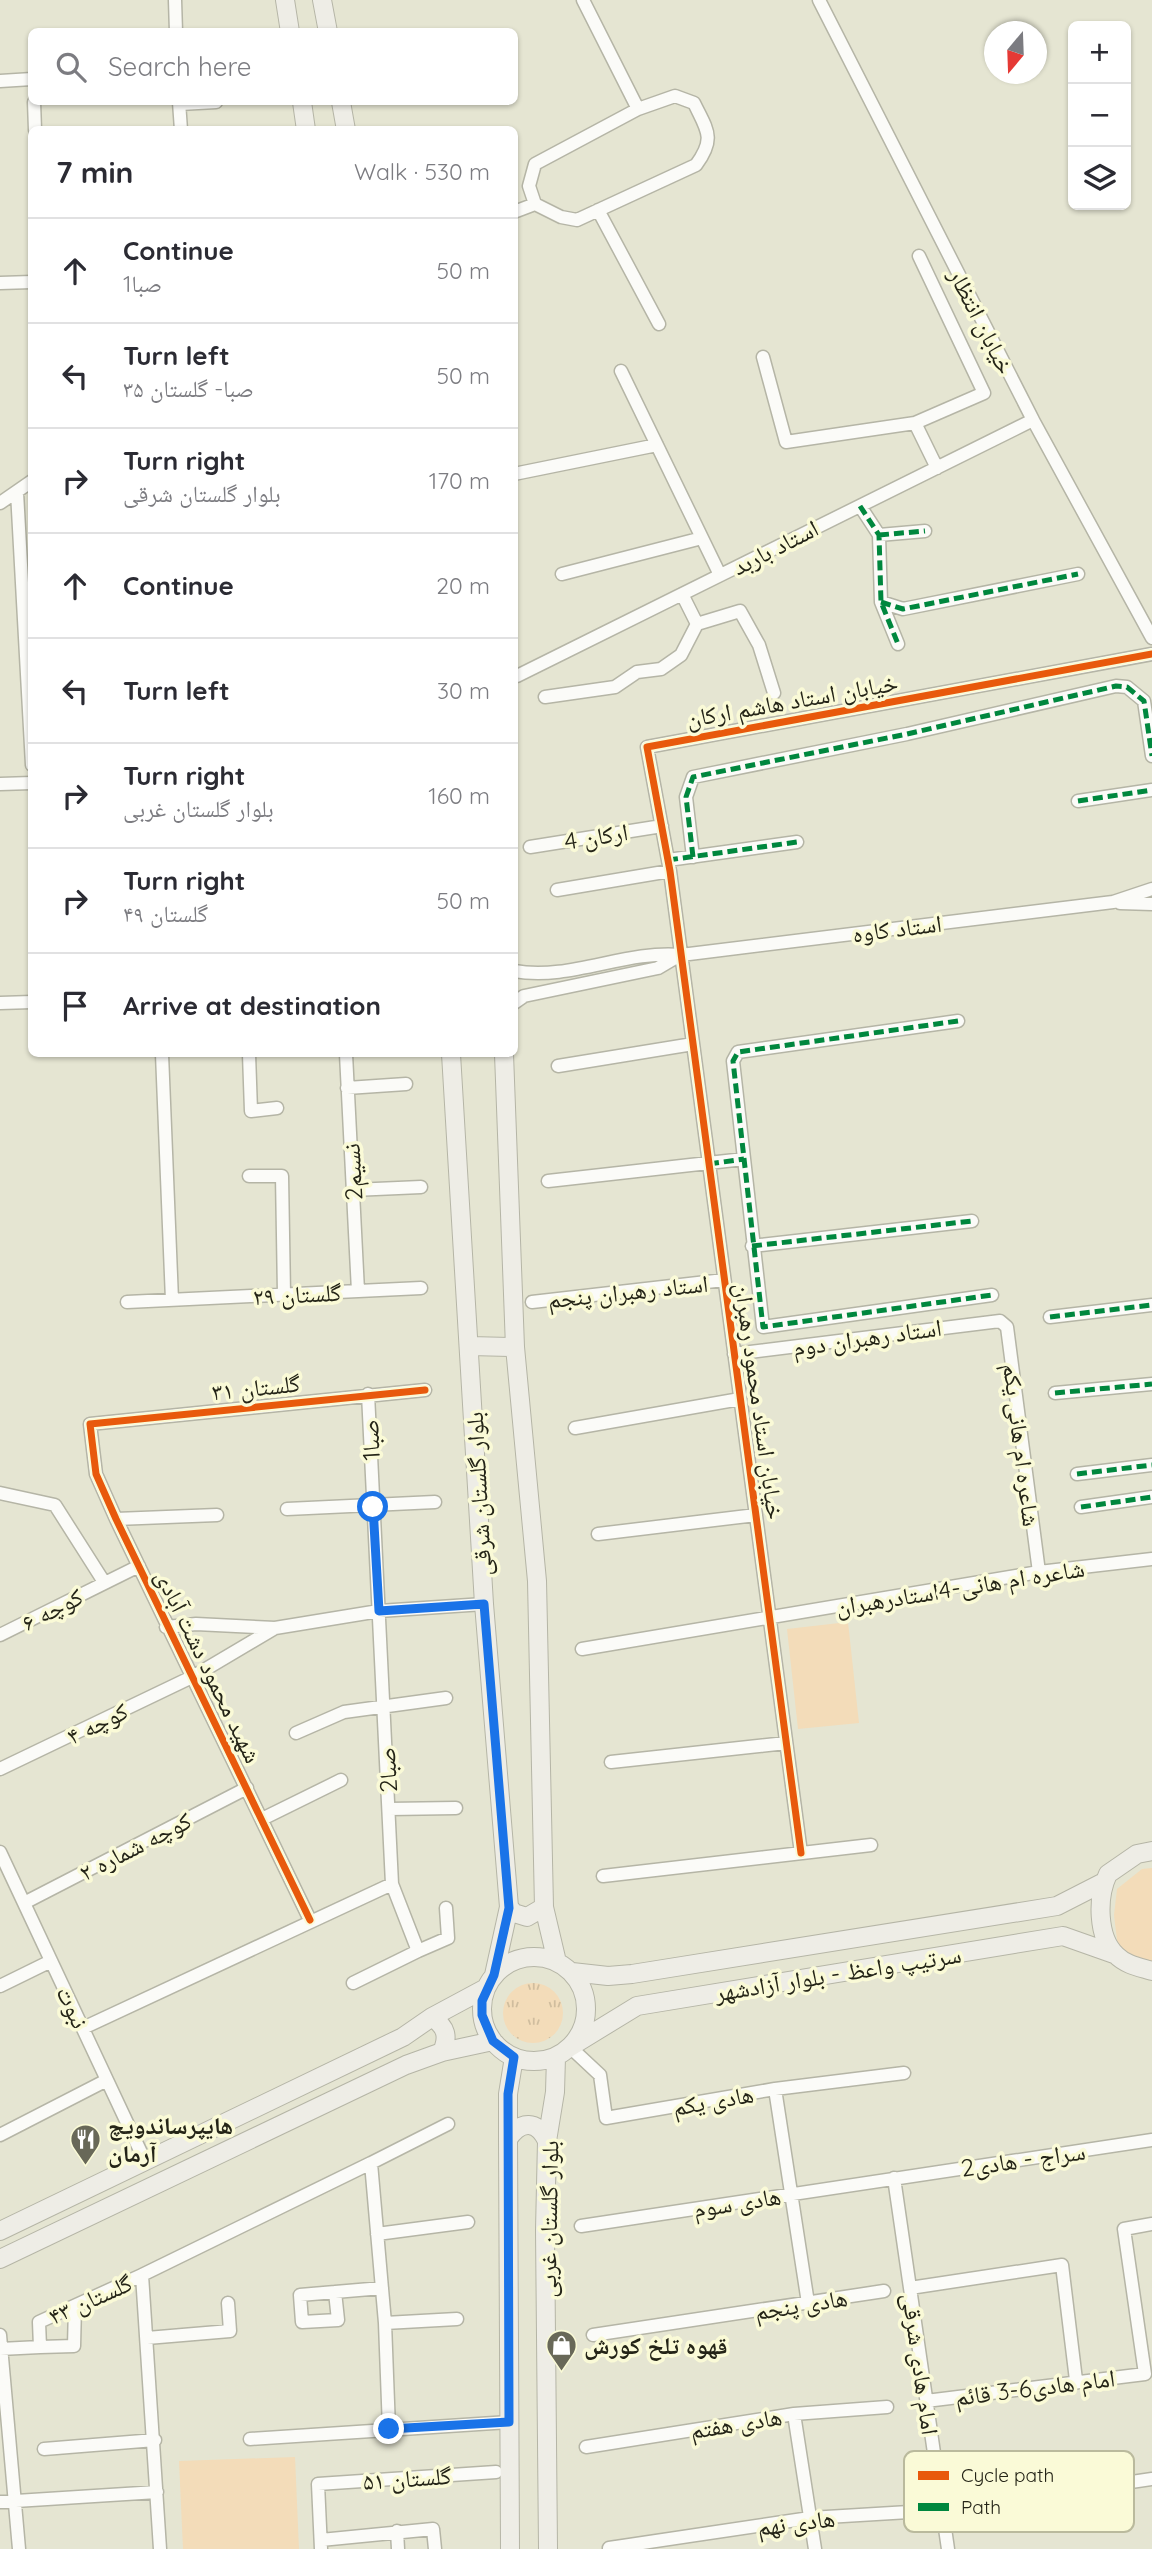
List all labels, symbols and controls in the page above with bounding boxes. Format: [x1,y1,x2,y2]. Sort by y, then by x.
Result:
north arrow [984,21,1047,84]
map controls [1068,21,1131,210]
button: + [1068,21,1131,84]
search box [28,28,518,105]
icon: search [52,48,90,86]
text: Search here [108,50,252,83]
button: − [1068,84,1131,147]
button: layers [1068,147,1131,210]
text: 7 min [56,153,134,191]
text: Walk · 530 m [354,157,490,186]
text: Continue [123,234,234,267]
icon: ahead [56,252,94,290]
text: 50 m [437,256,490,285]
street label: خیابان انتظار [942,262,1021,379]
text: صبا1 [123,269,162,298]
text: Turn left [123,339,230,372]
icon: left [56,357,94,395]
text: 50 m [437,361,490,390]
text: صبا- گلستان ۳۵ [123,374,254,403]
text: Turn right [123,444,245,477]
icon: right [56,462,94,500]
text: 170 m [429,466,490,495]
text: بلوار گلستان شرقی [123,479,281,508]
street label: استاد باربد [727,513,823,581]
icon: ahead [56,567,94,605]
text: Continue [123,569,234,602]
text: 20 m [436,571,490,600]
street label: خیابان استاد هاشم ارکان [684,667,900,735]
icon: left [56,672,94,710]
text: Turn left [123,674,230,707]
text: 30 m [437,676,490,705]
text: Turn right [123,759,245,792]
icon: right [56,777,94,815]
text: 160 m [428,781,490,810]
text: بلوار گلستان غربی [123,794,274,823]
street label: ارکان 4 [562,816,630,856]
text: Turn right [123,864,245,897]
icon: right [56,882,94,920]
text: 50 m [437,886,490,915]
text: گلستان ۴۹ [123,899,208,928]
street label: استاد کاوه [851,908,943,948]
icon: arrive [56,987,94,1025]
text: Arrive at destination [123,989,381,1022]
street label: نسیم2 [336,1143,370,1201]
street label: استاد رهبران پنجم [546,1268,710,1316]
street label: گلستان ۲۹ [252,1277,342,1311]
street label: خیابان استاد محمود رهبران [729,1281,791,1521]
street label: استاد رهبران دوم [791,1312,944,1364]
street label: شاعره ام هانی یکم [995,1362,1047,1528]
street label: گلستان ۳۱ [210,1367,302,1407]
street label: بلوار گلستان شرقی [459,1411,497,1577]
street label: صبا1 [354,1419,386,1461]
route start [357,1491,388,1522]
street label: شاعره ام هانی-4استادرهبران [833,1553,1087,1623]
street label: شهید محمود دشت آبادی [149,1565,269,1767]
street label: کوچه ۶ [16,1581,88,1637]
street label: کوچه ۴ [61,1695,133,1751]
street label: صبا2 [371,1747,403,1793]
street label: کوچه شماره ۲ [74,1805,196,1887]
street label: سرتیپ واعظ - بلوار آزادشهر [712,1939,963,2008]
street label: نبوت [50,1981,96,2033]
street label: هادی یکم [670,2078,756,2124]
place label: هایپرساندویچ آرمان [108,2110,233,2168]
restaurant icon: هایپرساندویچ آرمان [68,2122,102,2166]
street label: سراج - هادی2 [959,2135,1087,2184]
street label: بلوار گلستان غربی [532,2140,564,2298]
street label: هادی سوم [691,2180,783,2226]
street label: گلستان ۴۳ [43,2267,137,2331]
street label: هادی پنجم [752,2282,850,2328]
street label: امام هادی شرقی [894,2291,946,2437]
shop icon: قهوه تلخ کورش [544,2328,578,2372]
place label: قهوه تلخ کورش [584,2330,727,2361]
street label: امام هادی6-3 قائم [953,2362,1117,2414]
street label: هادی هفتم [688,2401,784,2447]
route end [373,2413,404,2444]
legend [904,2451,1134,2532]
street label: گلستان ۵۱ [362,2460,452,2496]
text: Cycle path [961,2463,1054,2487]
text: Path [961,2495,1001,2519]
street label: هادی نهم [755,2502,837,2544]

